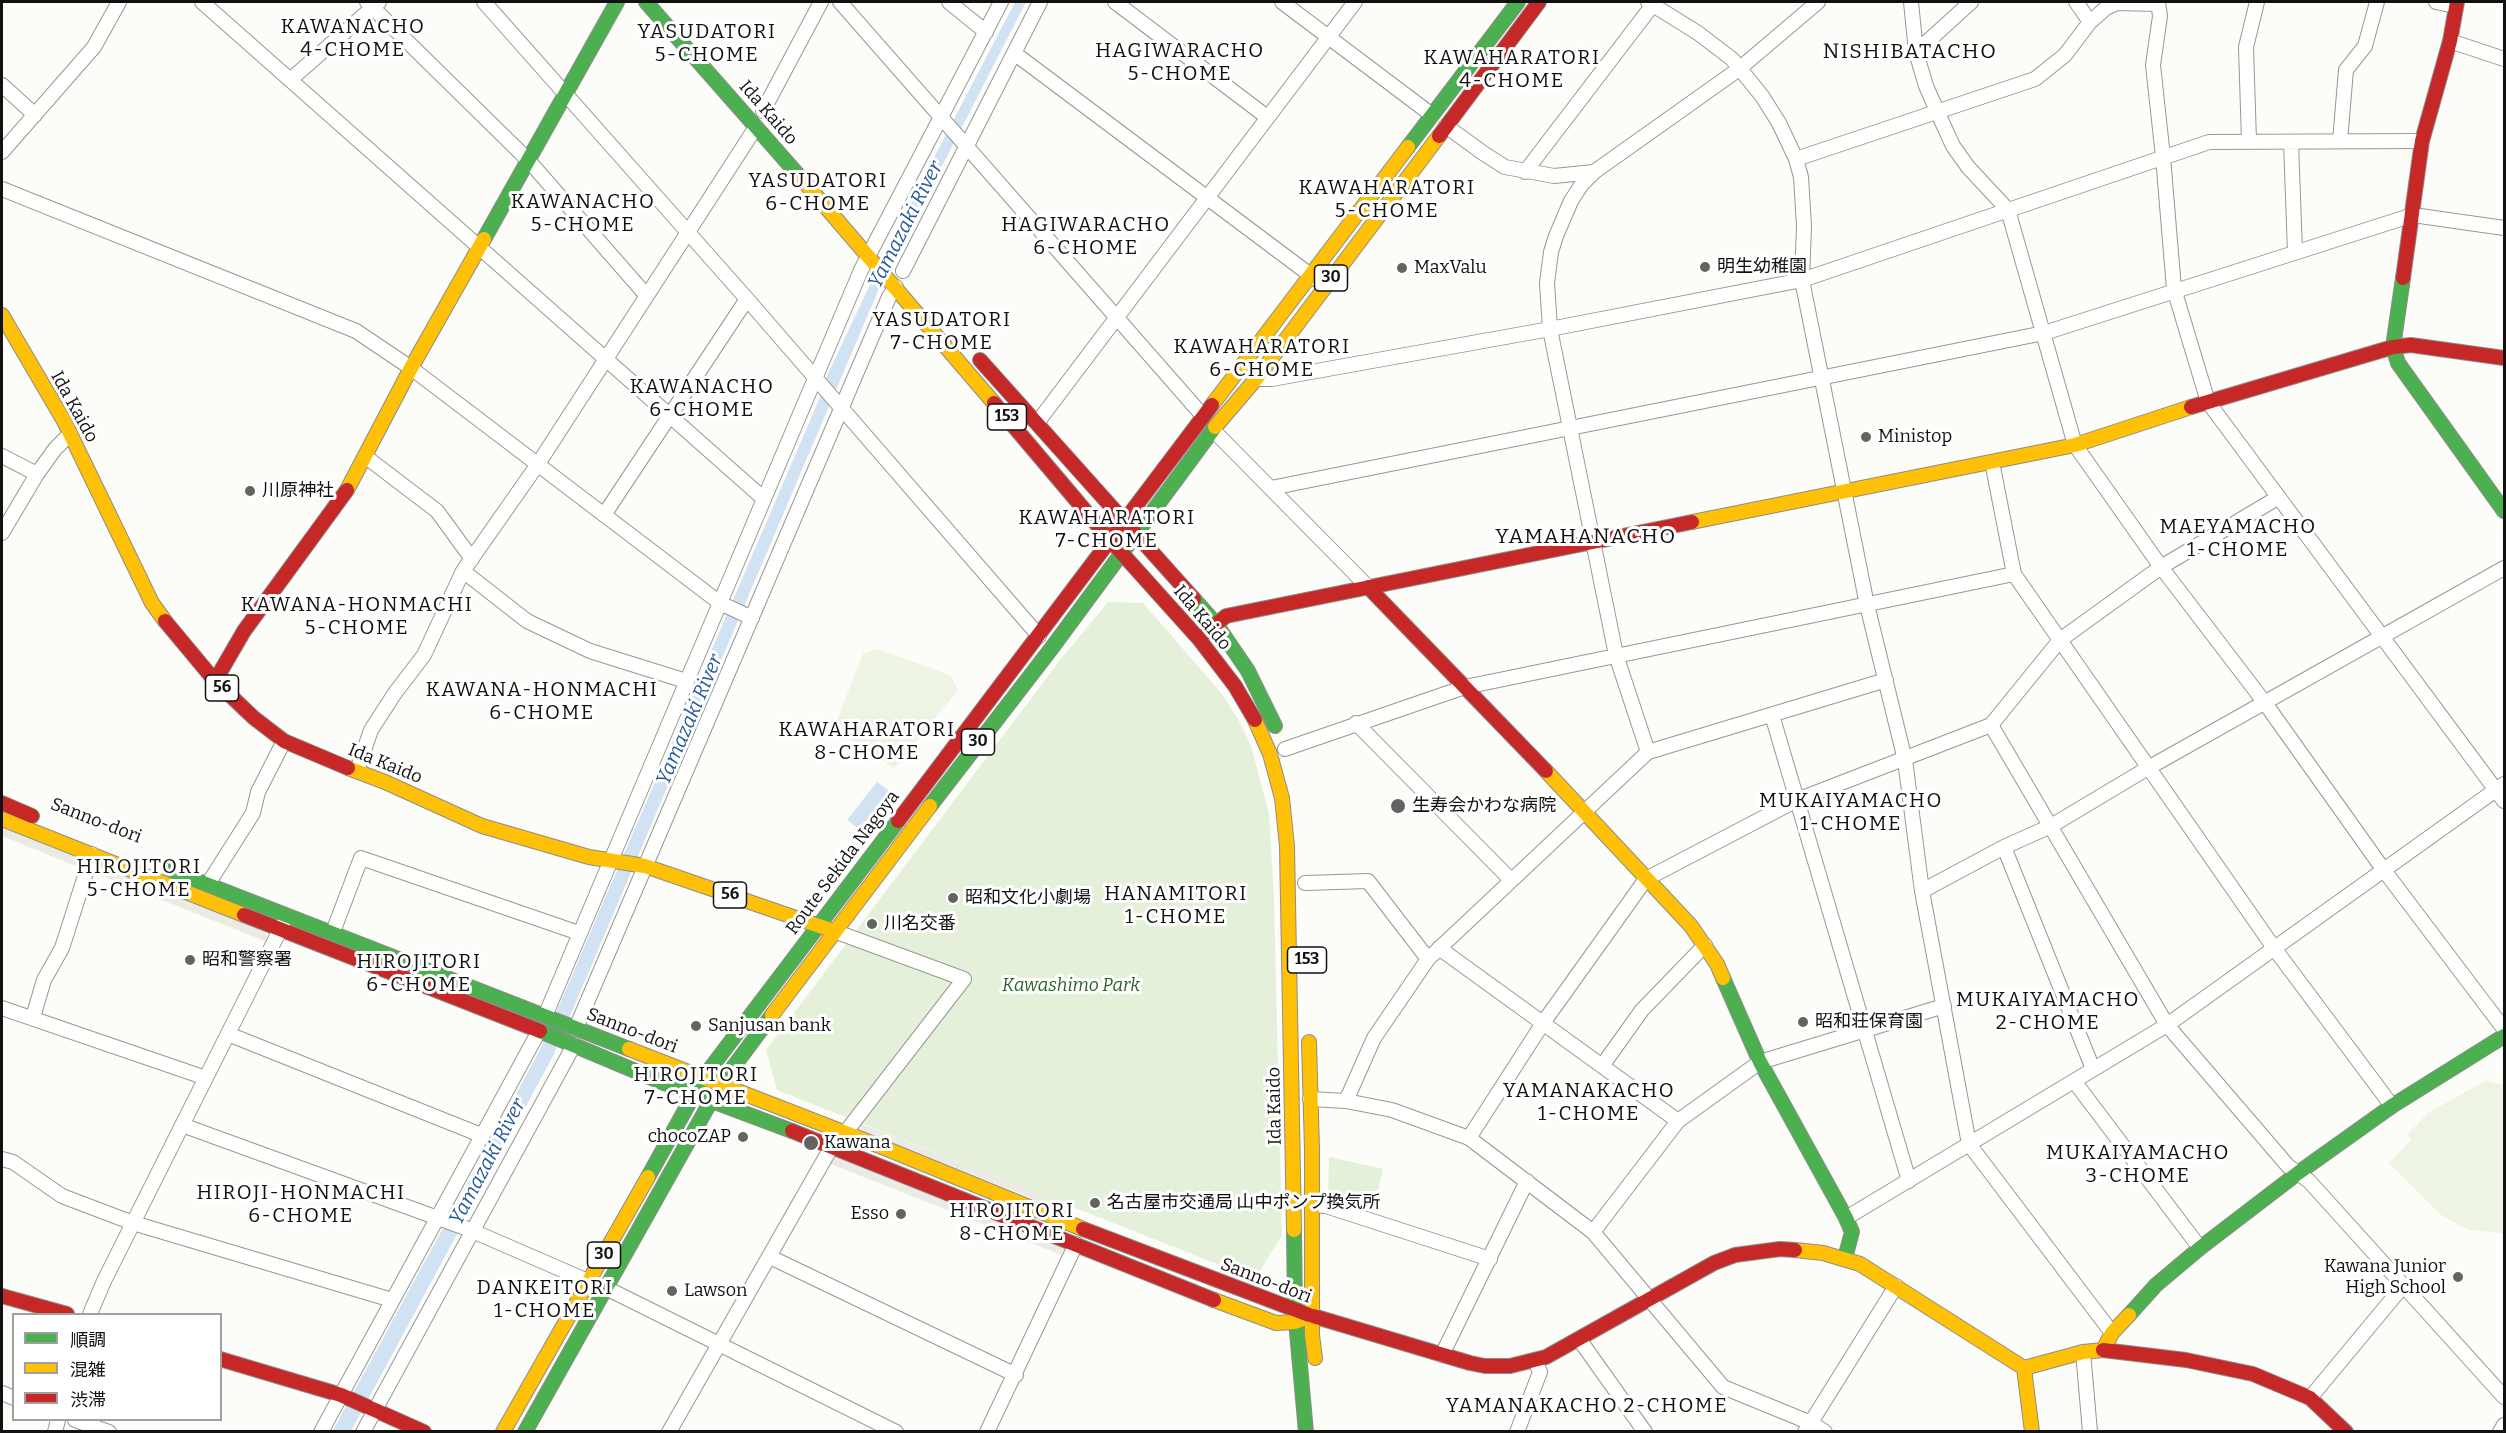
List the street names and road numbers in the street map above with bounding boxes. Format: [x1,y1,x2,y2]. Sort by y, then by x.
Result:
street label: Ida Kaido [734,76,802,150]
road number: 30 [1314,265,1348,291]
street label: Ida Kaido [46,368,102,446]
road number: 153 [988,404,1026,430]
street label: Ida Kaido [1169,581,1235,655]
road number: 56 [206,675,238,701]
road number: 30 [962,729,994,755]
street label: Ida Kaido [345,739,425,789]
street label: Route Sekida Nagoya [782,787,904,939]
street label: Sanno-dori [47,794,145,848]
road number: 56 [714,882,746,908]
road number: 153 [1288,947,1326,973]
street label: Sanno-dori [583,1004,681,1058]
street label: Ida Kaido [1264,1067,1286,1145]
road number: 30 [588,1242,620,1268]
street label: Sanno-dori [1217,1254,1315,1308]

